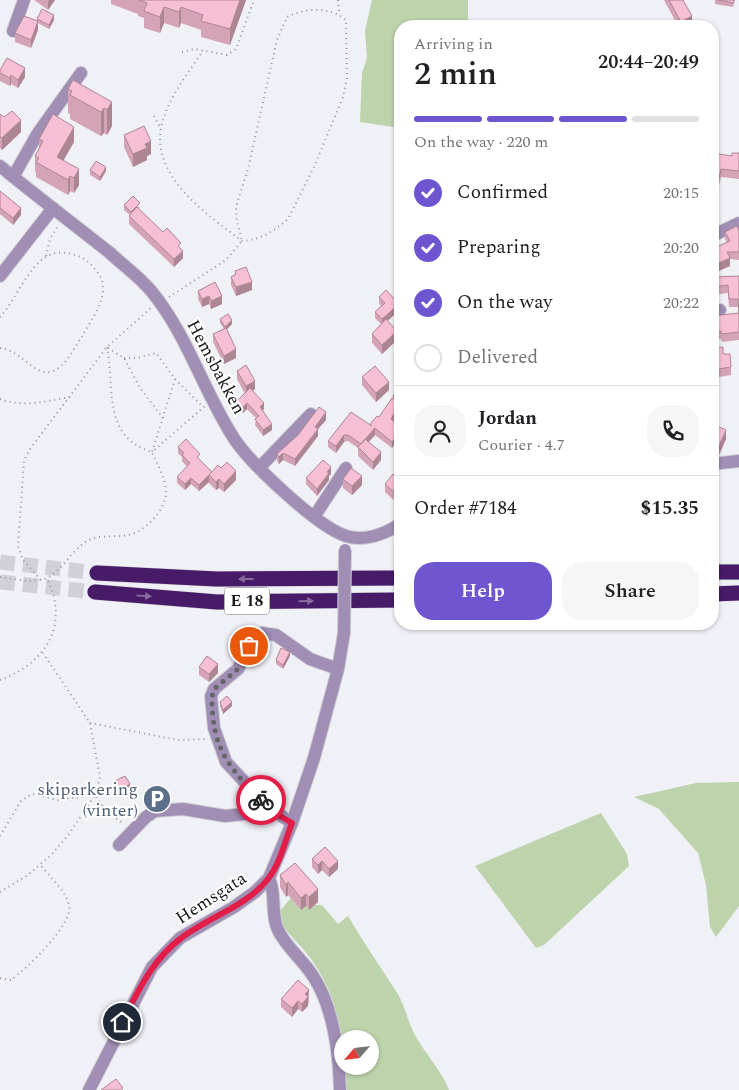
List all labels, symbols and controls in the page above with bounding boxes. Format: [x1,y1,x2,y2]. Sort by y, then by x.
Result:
text: Arriving in [414,32,493,56]
text: 20:44–20:49 [598,48,699,77]
text: 2 min [414,50,497,99]
text: On the way · 220 m [414,130,548,154]
text: Confirmed [457,178,548,207]
icon: check [414,179,442,207]
text: 20:15 [663,181,699,205]
text: Preparing [457,233,541,262]
icon: check [414,234,442,262]
text: 20:20 [663,236,699,260]
text: On the way [457,288,553,317]
icon: check [414,289,442,317]
text: 20:22 [663,291,699,315]
street label: Hemsbakken [180,315,252,419]
text: Delivered [457,343,538,372]
text: Jordan [478,404,537,433]
button: person [414,405,466,457]
button: phone [647,405,699,457]
text: Courier · 4.7 [478,433,565,457]
text: Order #7184 [414,494,517,523]
text: $15.35 [641,494,699,523]
button: Help [414,562,552,620]
button: Share [562,562,699,620]
one-way arrow [238,575,254,583]
road number: E 18 [224,588,270,614]
one-way arrow [136,592,152,600]
one-way arrow [298,597,314,605]
pin [228,625,270,667]
icon: bag [235,632,263,660]
courier [236,775,286,825]
place label: skiparkering (vinter) [37,776,138,824]
parking icon: skiparkering (vinter) [142,784,172,814]
icon: bike [247,786,275,814]
street label: Hemsgata [170,865,252,931]
pin [101,1001,143,1043]
icon: home [108,1008,136,1036]
north arrow [334,1030,379,1075]
map controls [334,1030,379,1075]

